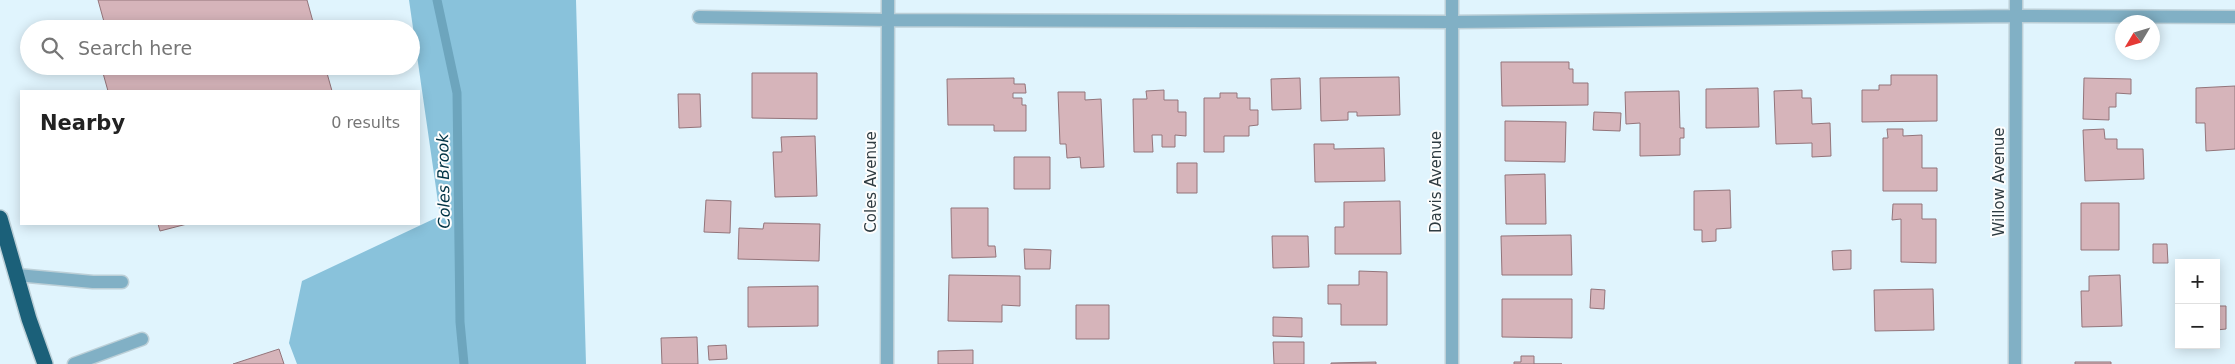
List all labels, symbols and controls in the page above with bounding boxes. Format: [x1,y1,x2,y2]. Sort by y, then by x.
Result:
north arrow [2115,15,2160,60]
search box [20,20,420,75]
icon: search [38,34,66,62]
text: Search here [78,37,192,59]
text: Nearby [40,111,125,135]
text: 0 results [331,113,400,132]
street label: Willow Avenue [1990,128,2008,236]
street label: Coles Avenue [862,131,880,233]
street label: Davis Avenue [1427,131,1445,233]
water label: Coles Brook [433,133,454,229]
map controls [2175,259,2220,349]
button: + [2175,259,2220,304]
button: − [2175,304,2220,349]

